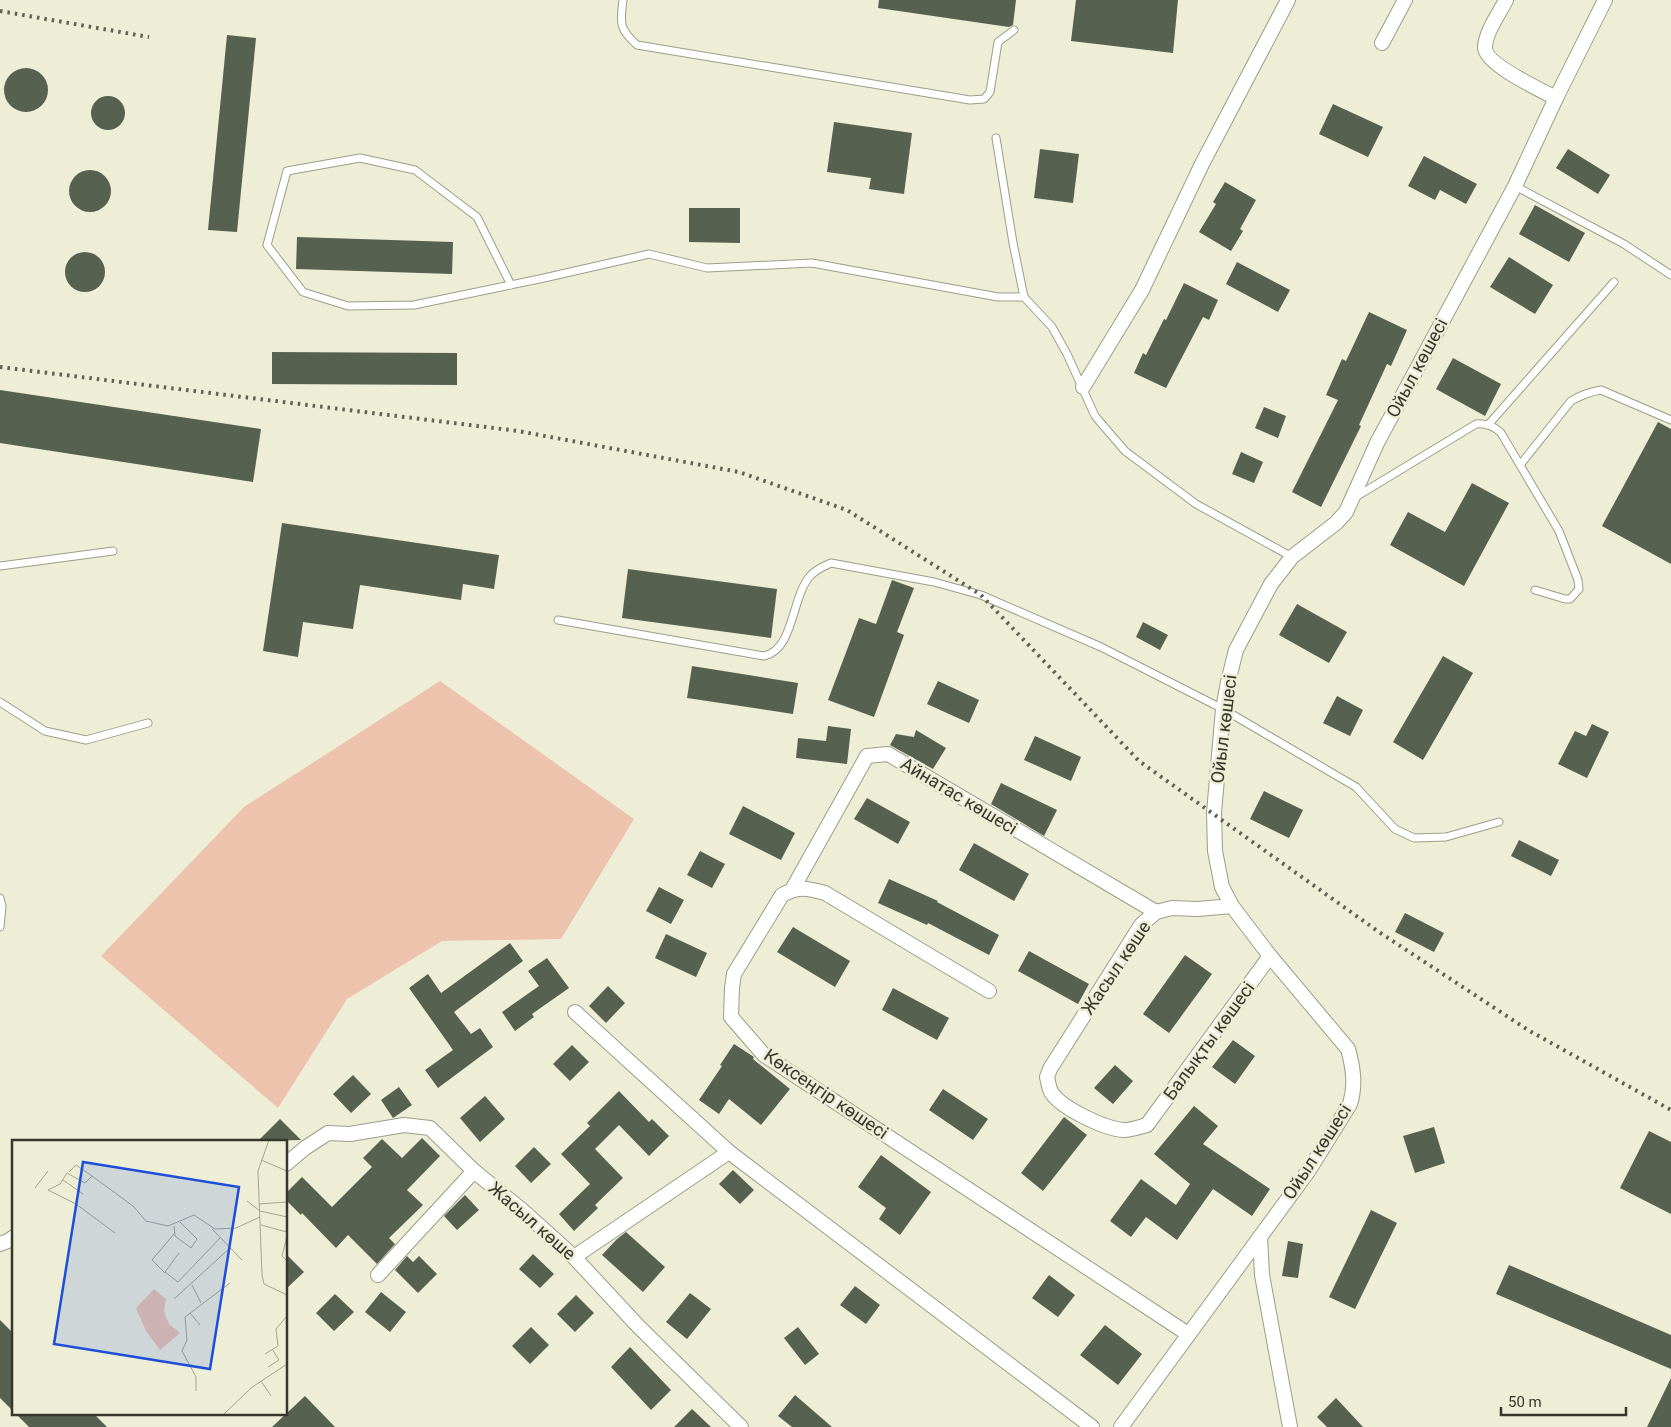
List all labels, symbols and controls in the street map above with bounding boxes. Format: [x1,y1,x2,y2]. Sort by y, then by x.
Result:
street label: Ойыл көшесі [1382,315,1452,421]
street label: Ойыл көшесі [1206,673,1241,784]
street label: Айнатас көшесі [897,753,1021,839]
street label: Жасыл көше [1077,917,1155,1018]
street label: Балықты көшесі [1159,978,1259,1104]
street label: Көксеңгір көшесі [760,1044,892,1143]
street label: Ойыл көшесі [1278,1100,1355,1203]
inset map [12,1140,288,1414]
street label: Жасыл көше [485,1177,580,1264]
scale bar [1501,1384,1626,1416]
text: 50 m [1508,1393,1542,1411]

